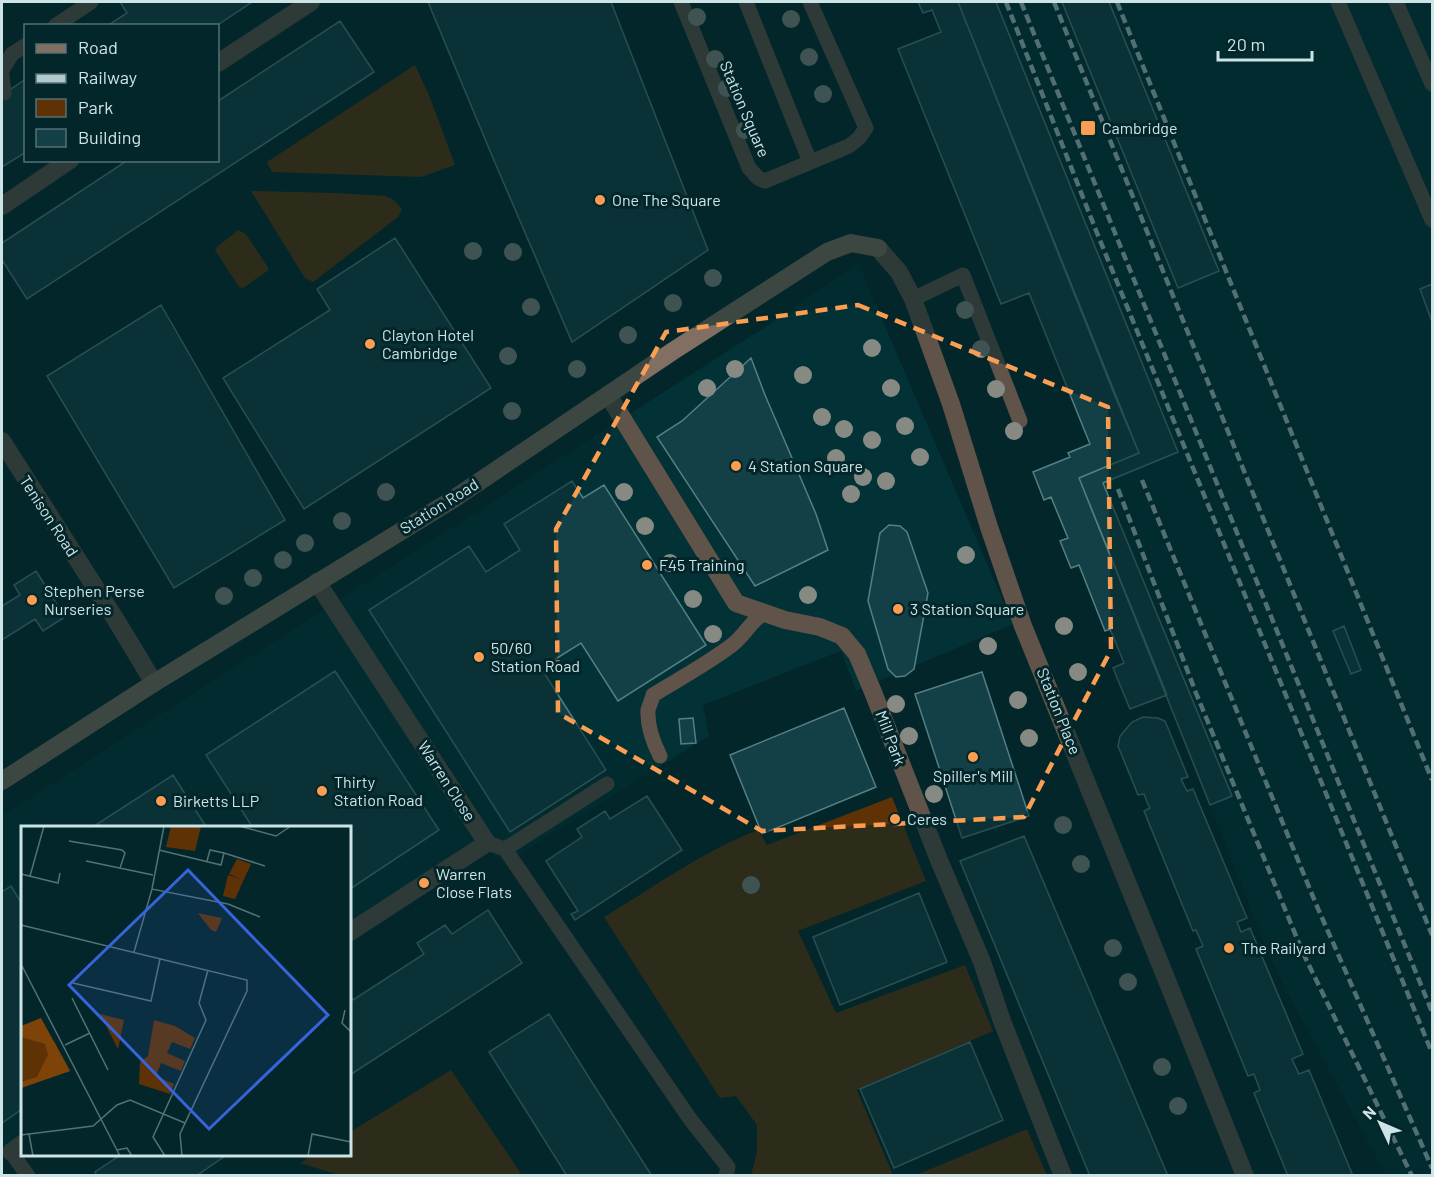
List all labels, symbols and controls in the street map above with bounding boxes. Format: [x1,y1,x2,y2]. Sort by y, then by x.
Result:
legend [24,24,219,162]
scale bar [1218,24,1312,62]
text: 20 m [1227,33,1265,55]
text: Road [78,36,118,58]
street label: Station Square [717,58,774,160]
text: Railway [78,66,137,88]
text: Park [78,96,113,118]
place label: Cambridge [1102,118,1177,137]
marker: Cambridge [1079,119,1097,137]
text: Building [78,126,141,148]
place label: One The Square [612,190,721,209]
marker: One The Square [593,193,607,207]
place label: Clayton Hotel Cambridge [382,325,474,362]
marker: Clayton Hotel Cambridge [363,337,377,351]
place label: 4 Station Square [748,456,863,475]
marker: 4 Station Square [729,459,743,473]
street label: Tenison Road [16,472,83,560]
street label: Station Road [396,474,482,537]
place label: F45 Training [659,555,745,574]
marker: F45 Training [640,558,654,572]
place label: Stephen Perse Nurseries [44,581,145,618]
marker: Stephen Perse Nurseries [25,593,39,607]
place label: 3 Station Square [910,599,1024,618]
marker: 3 Station Square [891,602,905,616]
place label: 50/60 Station Road [491,638,580,675]
marker: 50/60 Station Road [472,650,486,664]
street label: Station Place [1033,665,1085,757]
street label: Mill Park [872,708,911,768]
street label: Warren Close [414,737,480,824]
marker: Spiller's Mill [966,750,980,764]
place label: Spiller's Mill [933,766,1013,785]
place label: Thirty Station Road [334,772,423,809]
marker: Thirty Station Road [315,784,329,798]
place label: Birketts LLP [173,791,259,810]
marker: Birketts LLP [154,794,168,808]
place label: Ceres [907,809,947,828]
marker: Ceres [888,812,902,826]
inset map [21,826,351,1156]
place label: Warren Close Flats [436,864,512,901]
marker: Warren Close Flats [417,876,431,890]
place label: The Railyard [1241,938,1326,957]
marker: The Railyard [1222,941,1236,955]
north arrow [1350,1093,1410,1153]
text: N [1358,1102,1379,1123]

